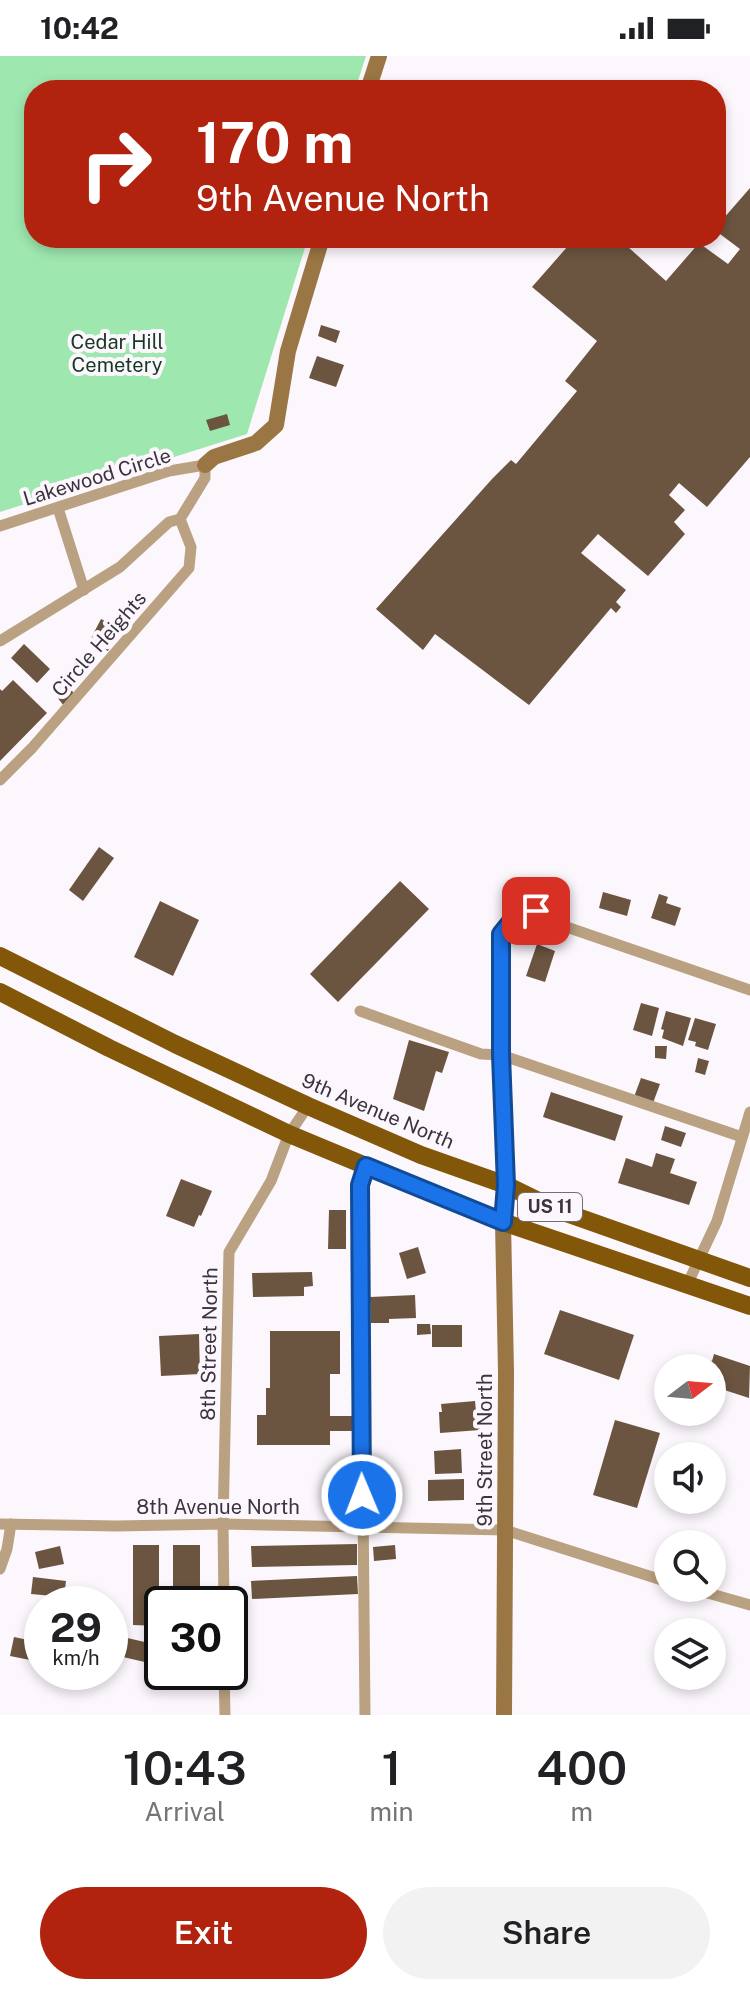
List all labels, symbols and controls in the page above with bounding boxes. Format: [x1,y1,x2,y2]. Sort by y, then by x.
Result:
text: 10:42 [40,10,119,46]
text: 170 m [196,110,353,176]
icon: right [64,112,168,216]
text: 9th Avenue North [196,177,490,219]
park label: Cedar Hill Cemetery [71,330,163,377]
street label: Lakewood Circle [20,443,174,511]
street label: Circle Heights [47,586,151,702]
pin [502,877,570,945]
icon: arrive [514,889,558,933]
street label: 9th Avenue North [298,1068,458,1154]
road number: US 11 [518,1193,582,1221]
street label: 8th Street North [196,1267,222,1421]
north arrow [654,1354,726,1426]
map controls [654,1354,726,1690]
street label: 9th Street North [473,1373,497,1527]
button: sound [654,1442,726,1514]
position arrow [320,1453,404,1537]
street label: 8th Avenue North [136,1495,300,1519]
button: search [654,1530,726,1602]
speed limit sign: 30 [144,1586,248,1690]
text: 29 [50,1604,102,1651]
button: layers [654,1618,726,1690]
text: km/h [52,1646,100,1670]
text: 10:43 [123,1739,247,1796]
text: 1 [381,1739,402,1796]
text: 400 [536,1739,627,1796]
text: Arrival [145,1796,225,1827]
text: min [369,1796,414,1827]
text: m [570,1796,593,1827]
button: Exit [40,1887,367,1979]
button: Share [383,1887,710,1979]

